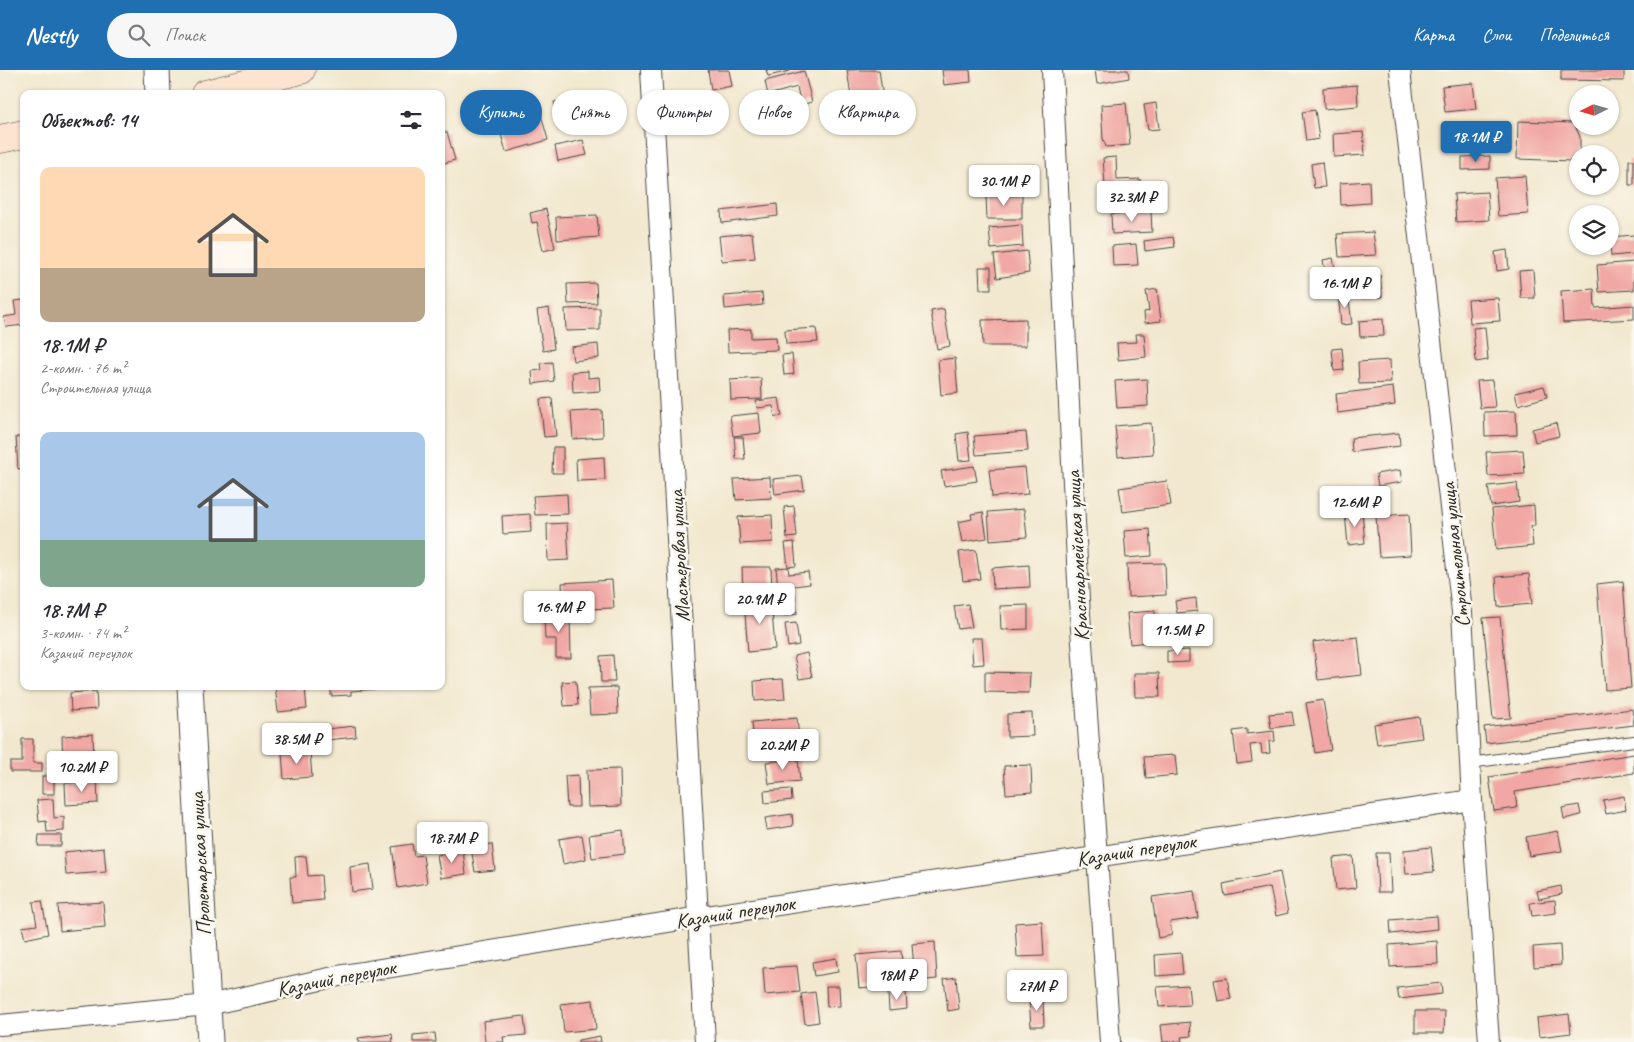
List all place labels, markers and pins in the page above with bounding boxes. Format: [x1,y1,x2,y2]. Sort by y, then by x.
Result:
pin: 18.1M ₽ [1430,121,1522,163]
pin: 30.1M ₽ [958,164,1050,207]
pin: 32.3M ₽ [1086,180,1178,223]
pin: 16.1M ₽ [1299,266,1391,309]
pin: 12.6M ₽ [1309,486,1401,528]
pin: 20.9M ₽ [714,582,806,625]
pin: 16.9M ₽ [513,590,605,633]
pin: 11.5M ₽ [1132,614,1224,656]
pin: 38.5M ₽ [251,722,343,765]
pin: 20.2M ₽ [737,728,829,771]
pin: 10.2M ₽ [36,750,128,793]
pin: 18.7M ₽ [406,822,498,864]
pin: 18M ₽ [862,958,932,1001]
pin: 27M ₽ [1002,970,1072,1012]

